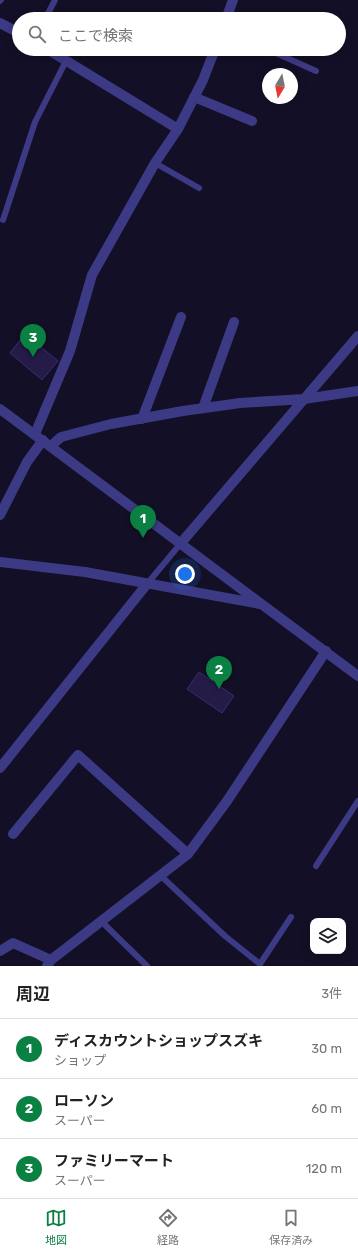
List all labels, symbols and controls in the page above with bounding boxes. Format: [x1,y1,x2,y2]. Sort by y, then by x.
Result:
search box [12,12,346,56]
icon: search [26,23,48,45]
text: ここで検索 [58,27,133,45]
north arrow [262,68,298,104]
pin: 3 [20,324,46,357]
pin: 1 [130,505,156,538]
your location [175,564,195,584]
pin: 2 [206,656,232,689]
map controls [310,918,346,954]
button: layers [310,918,346,954]
text: 周辺 [16,984,50,1004]
text: 3件 [321,986,342,1001]
text: ディスカウントショップスズキ [54,1032,263,1050]
text: 1 [26,1041,32,1056]
text: 30 m [311,1041,342,1056]
text: ショップ [54,1053,106,1068]
text: ローソン [54,1092,114,1110]
text: 2 [25,1101,33,1116]
text: 60 m [311,1101,342,1116]
text: スーパー [54,1113,106,1128]
text: ファミリーマート [54,1152,174,1170]
text: 3 [25,1161,33,1176]
text: 120 m [306,1161,342,1176]
text: スーパー [54,1173,106,1188]
tab: 地図 [45,1207,67,1247]
tab: 経路 [157,1207,179,1247]
tab: 保存済み [269,1207,313,1247]

